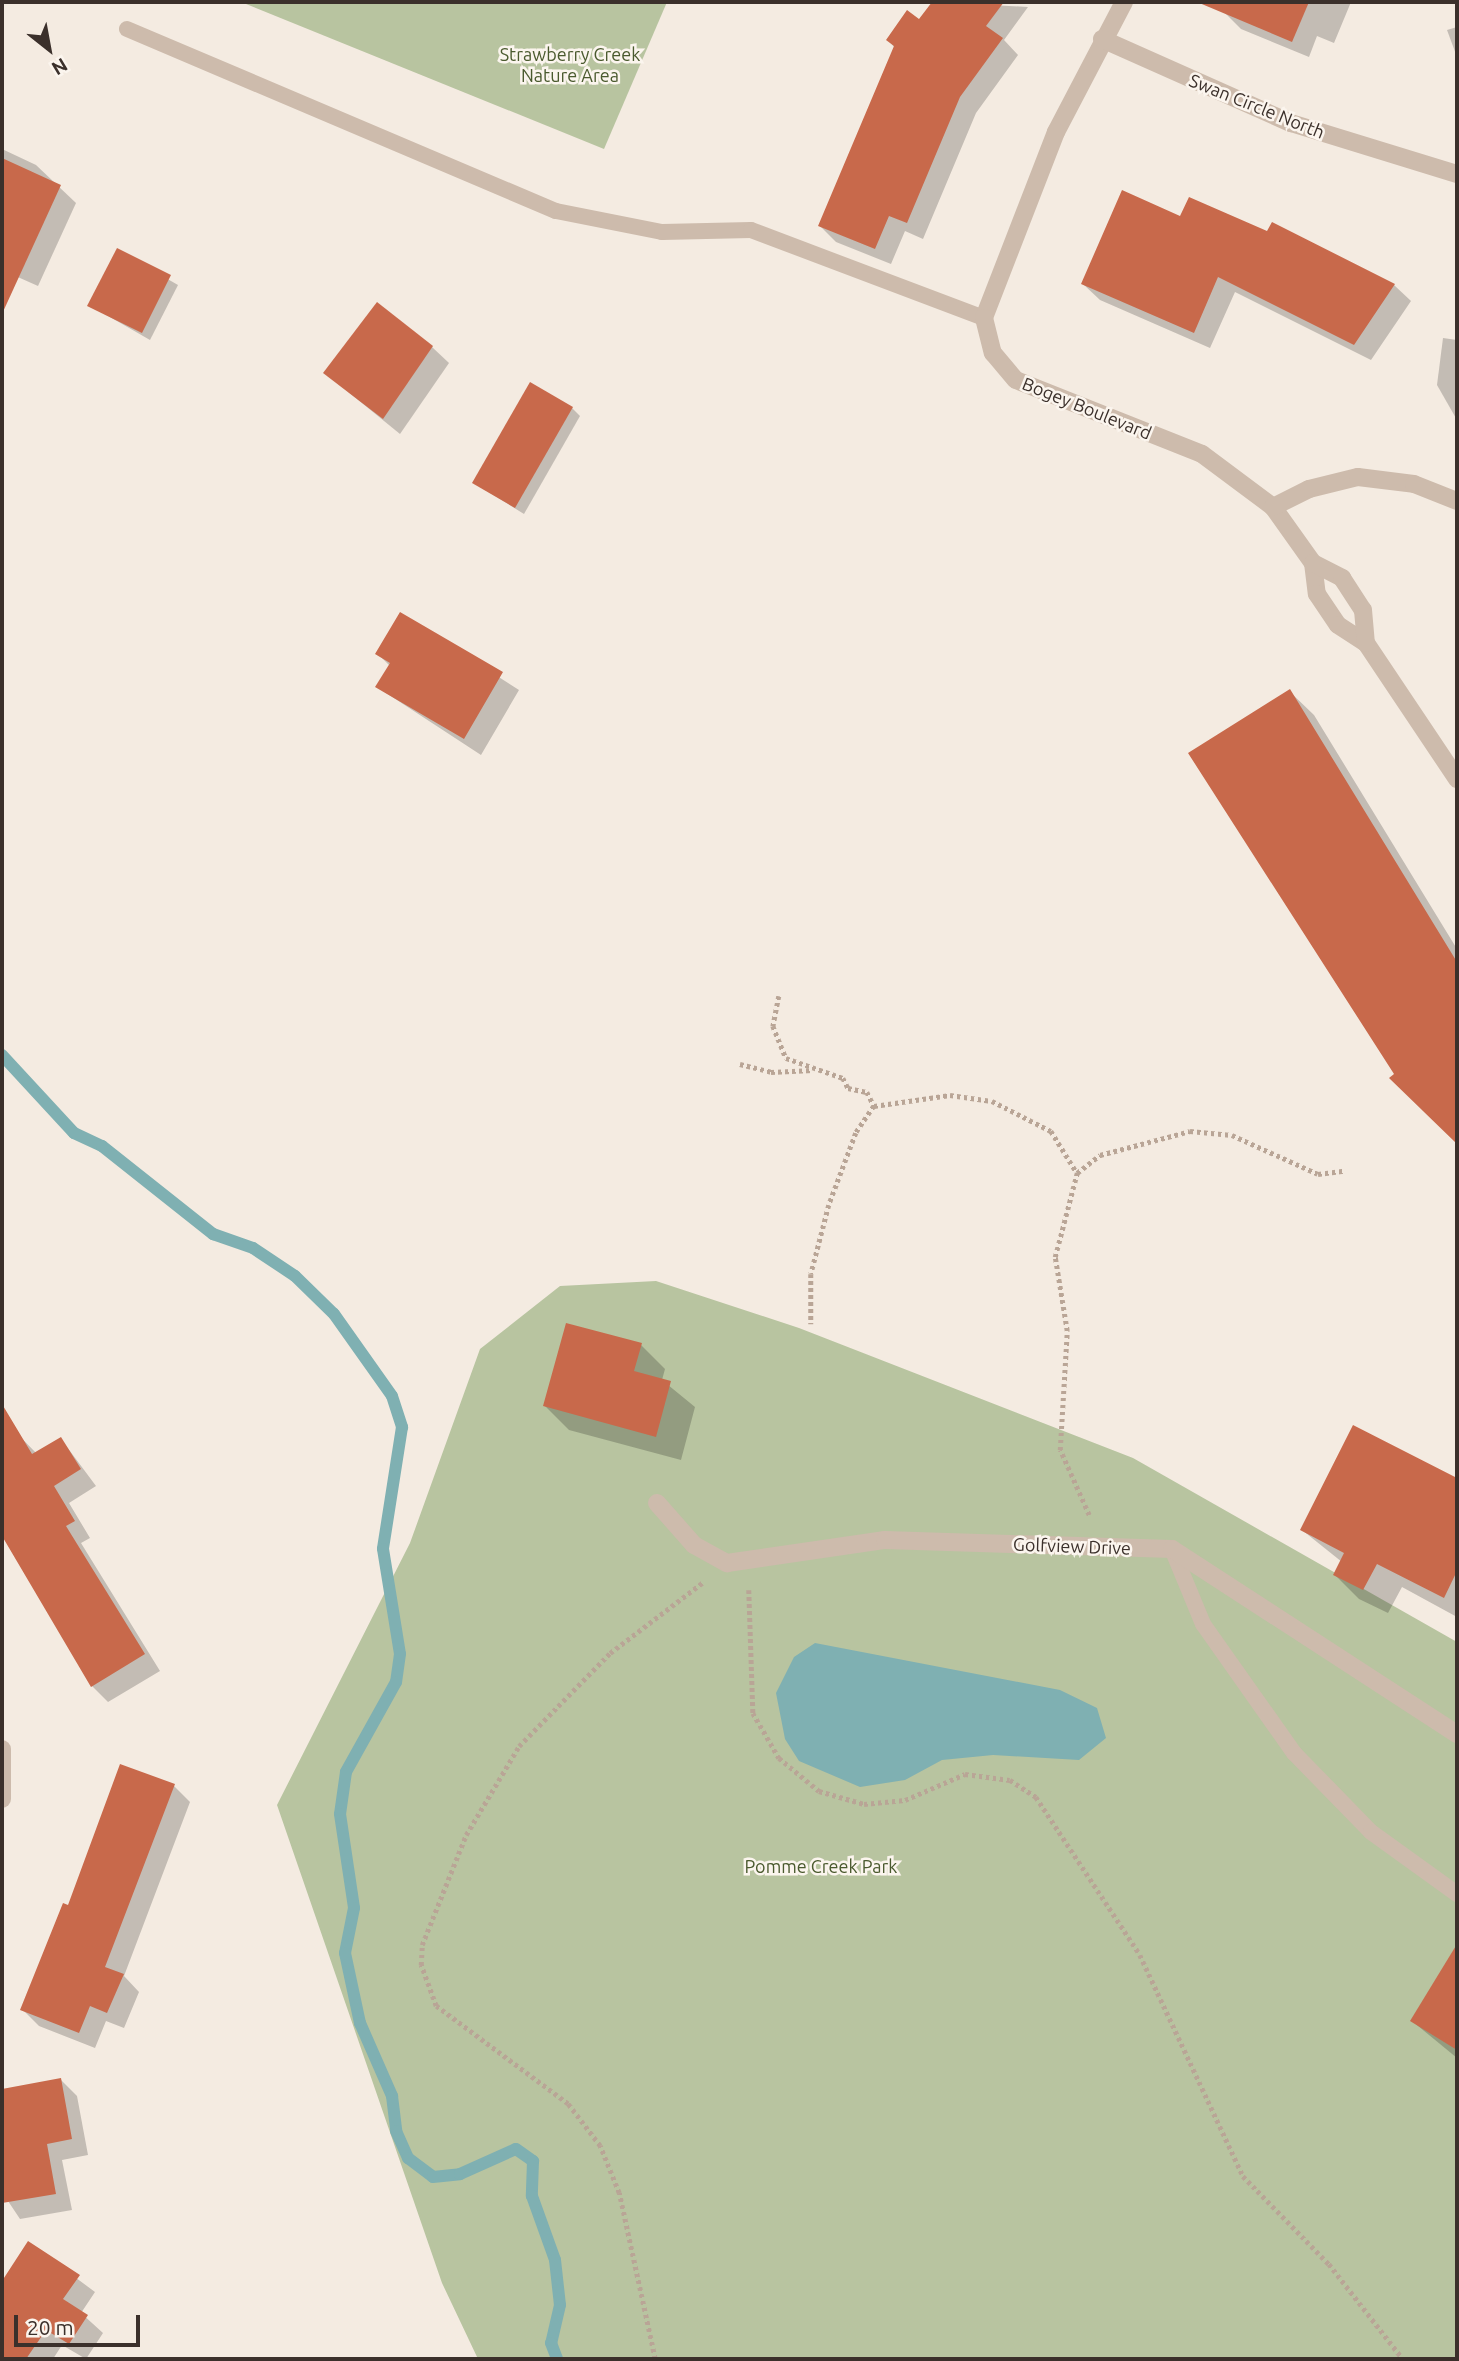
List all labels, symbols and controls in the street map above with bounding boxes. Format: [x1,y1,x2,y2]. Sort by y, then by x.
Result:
north arrow [14,14,84,84]
park label: Strawberry Creek Nature Area [500,44,640,86]
text: N [48,54,72,80]
street label: Swan Circle North [1186,69,1328,143]
street label: Bogey Boulevard [1019,372,1155,444]
street label: Golfview Drive [1013,1533,1131,1559]
park label: Pomme Creek Park [745,1855,897,1877]
scale bar [18,2302,144,2346]
text: 20 m [27,2315,74,2339]

